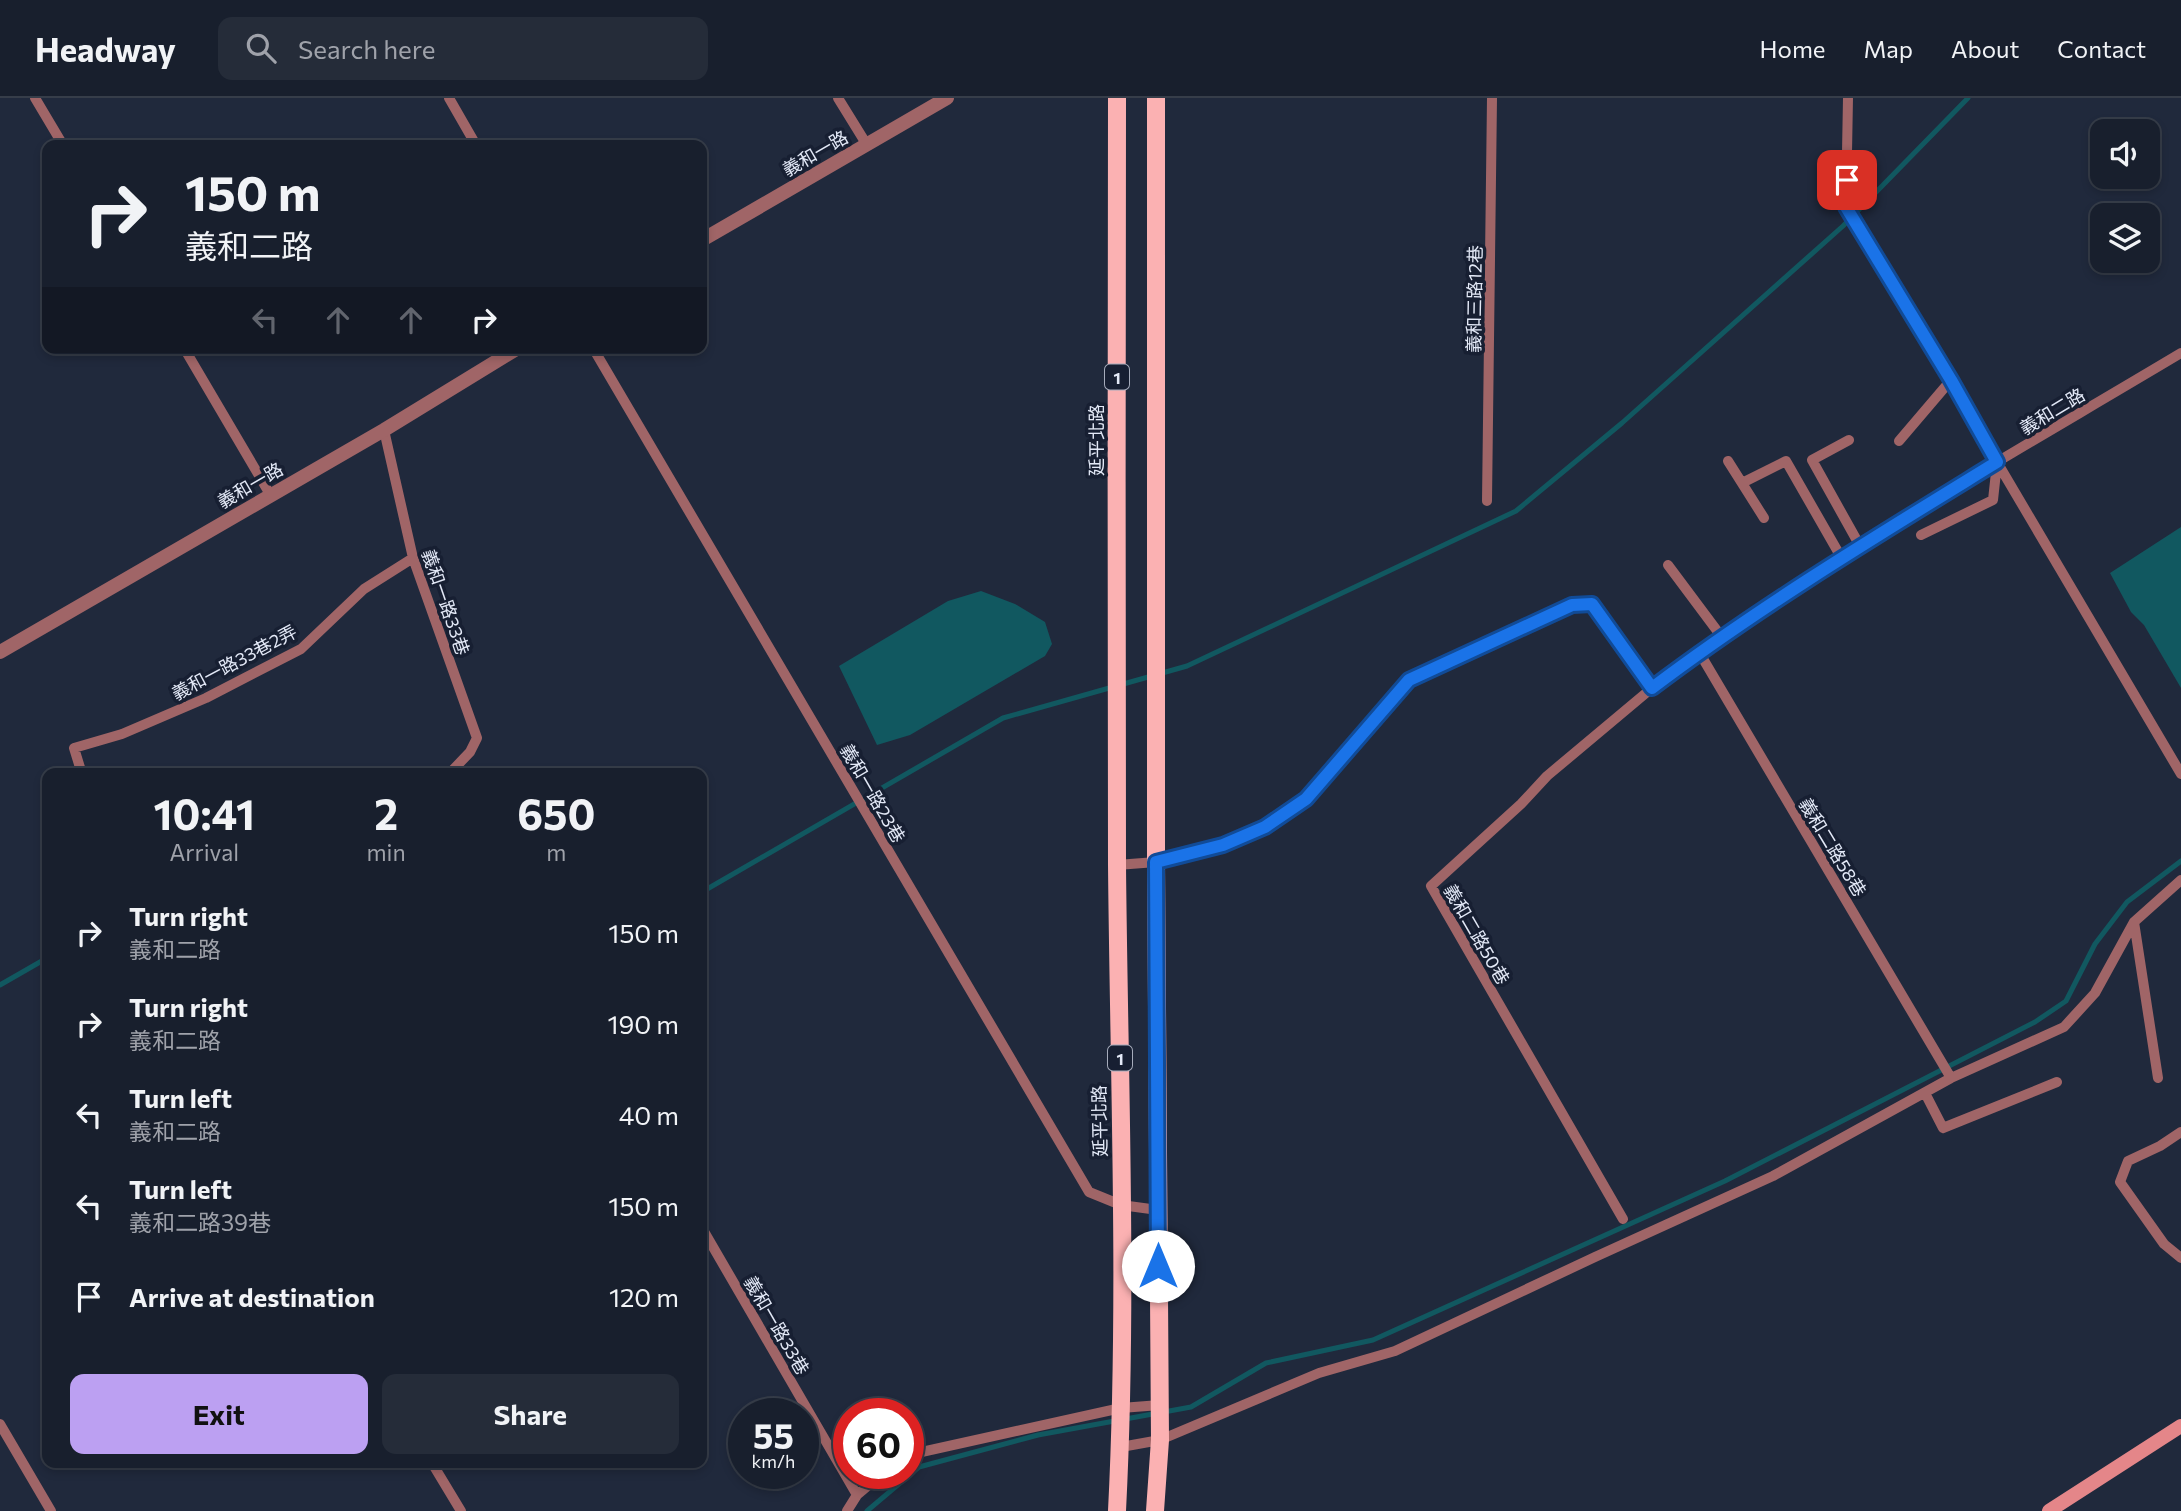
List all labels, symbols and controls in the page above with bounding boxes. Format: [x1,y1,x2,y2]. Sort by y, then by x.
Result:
search box [218,17,708,80]
text: Headway [35,28,176,69]
icon: search [242,29,280,67]
text: Search here [298,33,436,64]
text: Home [1760,34,1826,63]
text: Map [1864,34,1913,63]
text: About [1951,34,2019,63]
text: Contact [2057,34,2146,63]
map controls [2090,119,2160,273]
button: sound [2090,119,2160,189]
street label: 義和一路 [778,125,852,181]
pin [1817,150,1877,210]
text: 150 m [185,161,320,221]
icon: arrive [1828,161,1866,199]
icon: right [70,168,161,259]
button: layers [2090,203,2160,273]
text: 義和二路 [185,225,313,265]
street label: 義和三路12巷 [1462,245,1486,353]
icon: left [246,301,284,339]
icon: ahead [319,301,357,339]
icon: ahead [392,301,430,339]
icon: right [465,301,503,339]
road number: 1 [1105,364,1129,390]
street label: 義和二路 [2015,383,2089,439]
street label: 延平北路 [1085,404,1107,476]
street label: 義和一路 [213,457,287,513]
street label: 義和一路33巷 [418,546,474,658]
street label: 義和一路33巷2弄 [168,620,300,704]
street label: 義和一路23巷 [836,740,910,846]
text: 10:41 [153,787,255,839]
text: 2 [374,787,398,839]
text: 650 [517,787,595,839]
street label: 義和二路58巷 [1795,794,1871,900]
text: Arrival [169,838,239,866]
text: min [367,838,406,866]
text: m [546,838,566,866]
street label: 義和二路50巷 [1439,880,1515,988]
text: Turn right [129,900,248,931]
icon: right [70,914,108,952]
text: 150 m [608,917,679,948]
text: 義和二路 [129,935,221,963]
text: Turn right [129,991,248,1022]
icon: right [70,1005,108,1043]
text: 190 m [607,1008,679,1039]
text: 義和二路 [129,1026,221,1054]
road number: 1 [1108,1046,1132,1070]
text: Turn left [129,1082,232,1113]
street label: 延平北路 [1087,1085,1111,1157]
icon: left [70,1096,108,1134]
text: 40 m [619,1099,679,1130]
text: 義和二路 [129,1117,221,1145]
text: Turn left [129,1173,232,1204]
icon: left [70,1187,108,1225]
text: 150 m [608,1190,679,1221]
text: 義和二路39巷 [129,1208,271,1236]
position arrow [1121,1229,1195,1303]
street label: 義和一路33巷 [740,1272,814,1378]
icon: arrive [70,1278,108,1316]
text: Arrive at destination [129,1281,375,1312]
text: 120 m [609,1281,679,1312]
button: Exit [70,1374,368,1454]
button: Share [382,1374,679,1454]
speed limit sign: 60 [833,1398,924,1489]
text: 55 [753,1413,794,1456]
text: km/h [752,1450,795,1472]

